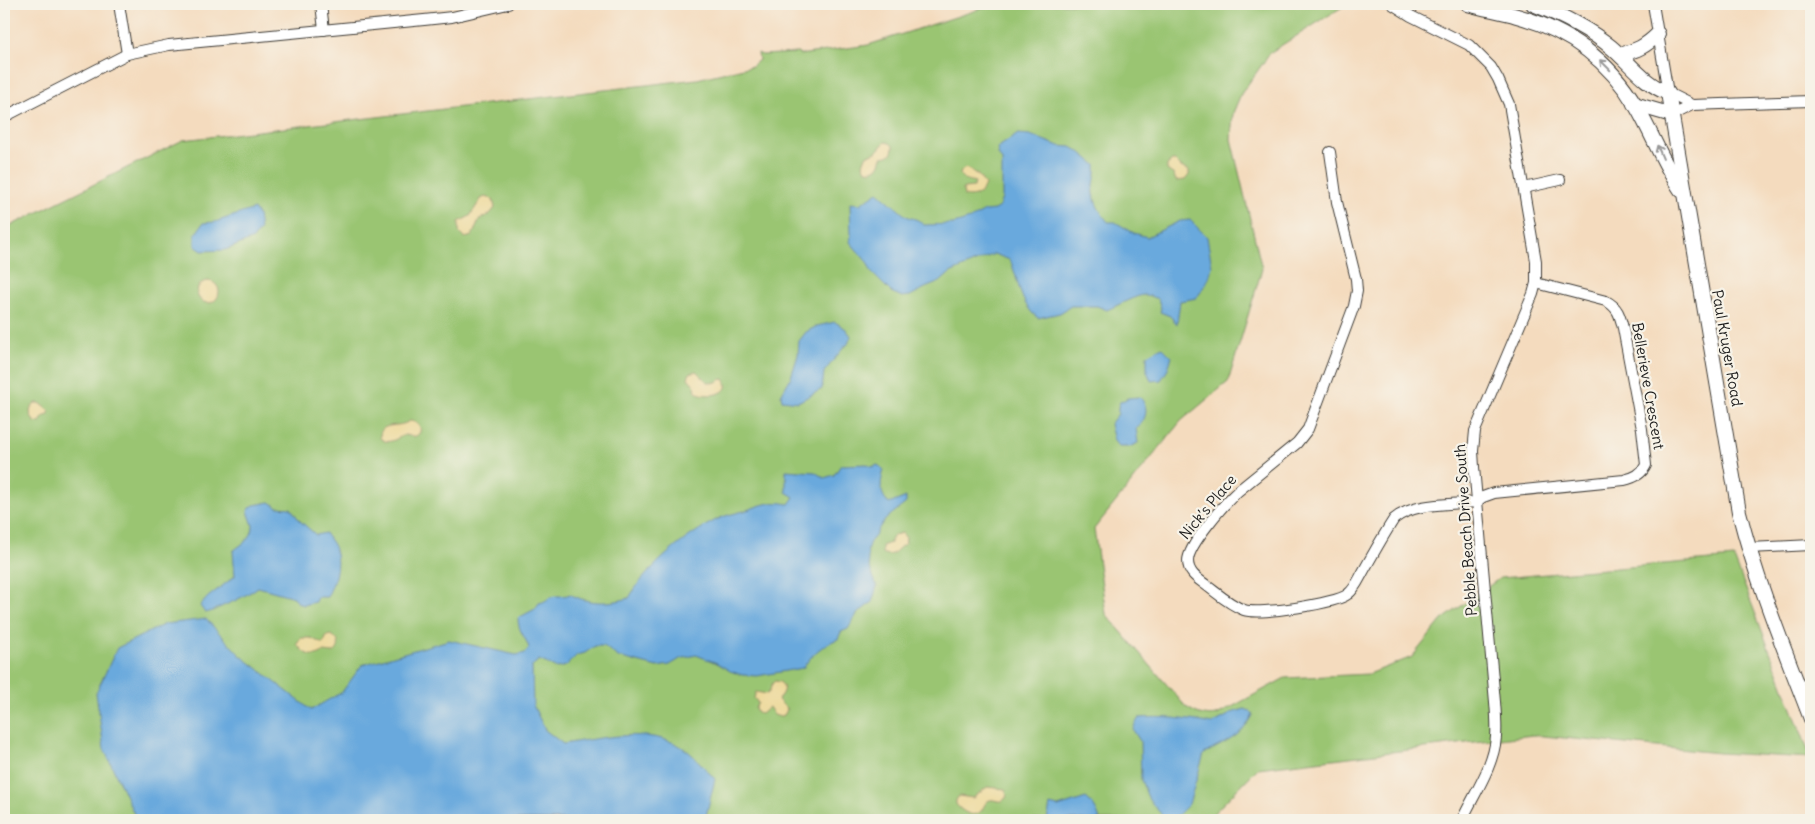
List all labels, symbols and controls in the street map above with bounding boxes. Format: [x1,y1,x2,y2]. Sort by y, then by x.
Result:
one-way arrow [1599,59,1611,71]
one-way arrow [1655,145,1664,160]
street label: Paul Kruger Road [1708,288,1747,408]
street label: Bellerieve Crescent [1628,321,1669,451]
street label: Pebble Beach Drive South [1450,443,1481,617]
street label: Nick’s Place [1175,470,1240,543]

